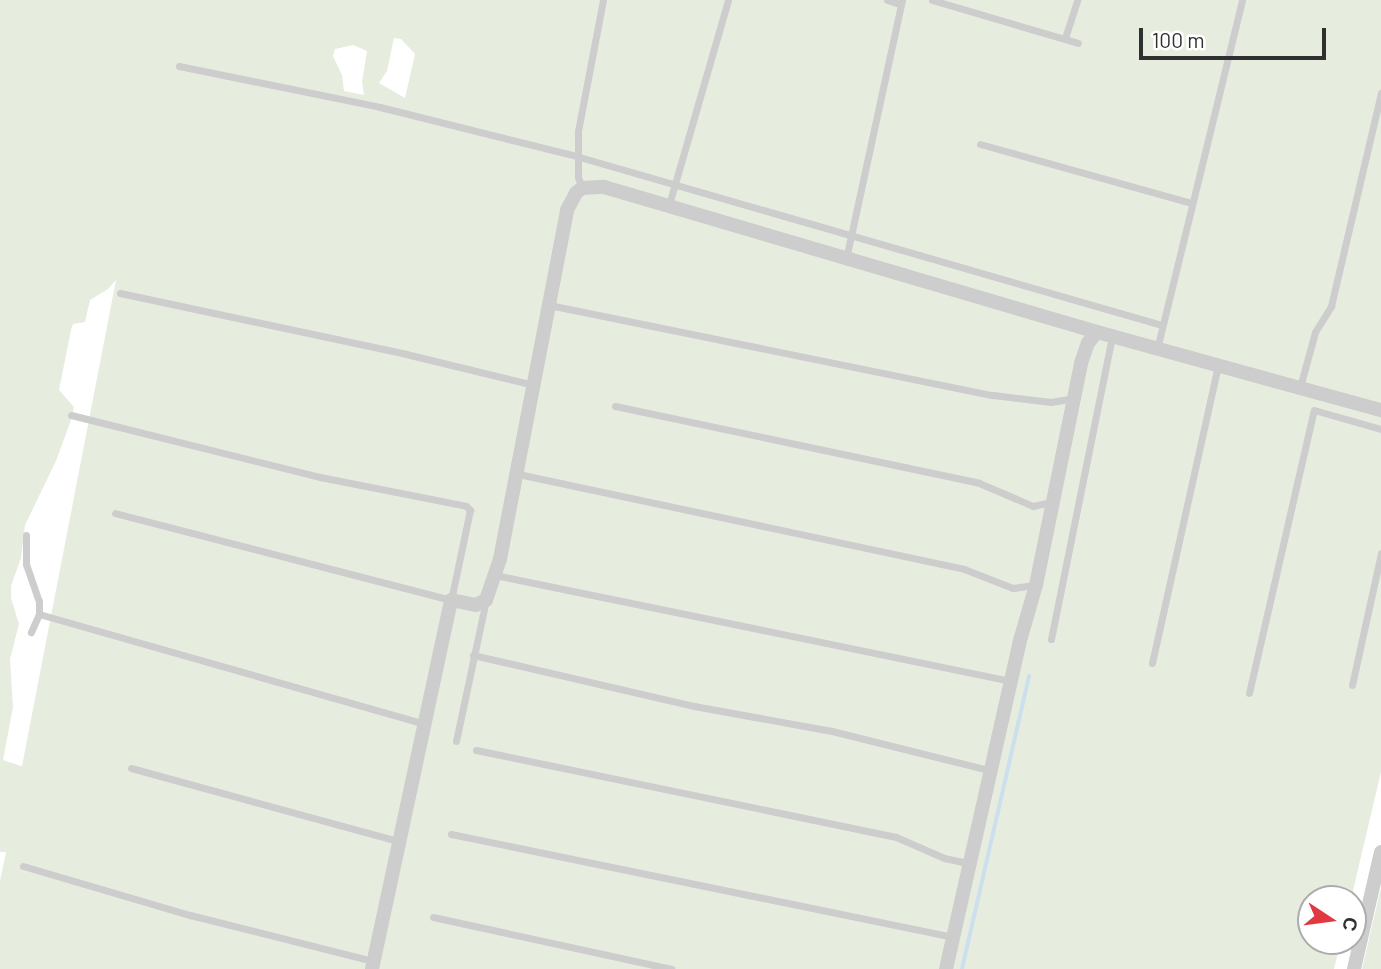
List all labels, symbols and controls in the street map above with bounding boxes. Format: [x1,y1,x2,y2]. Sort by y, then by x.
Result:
scale bar [1143,14,1330,58]
text: 100 m [1152,27,1205,52]
north arrow [1297,885,1367,955]
text: С [1338,915,1364,934]

